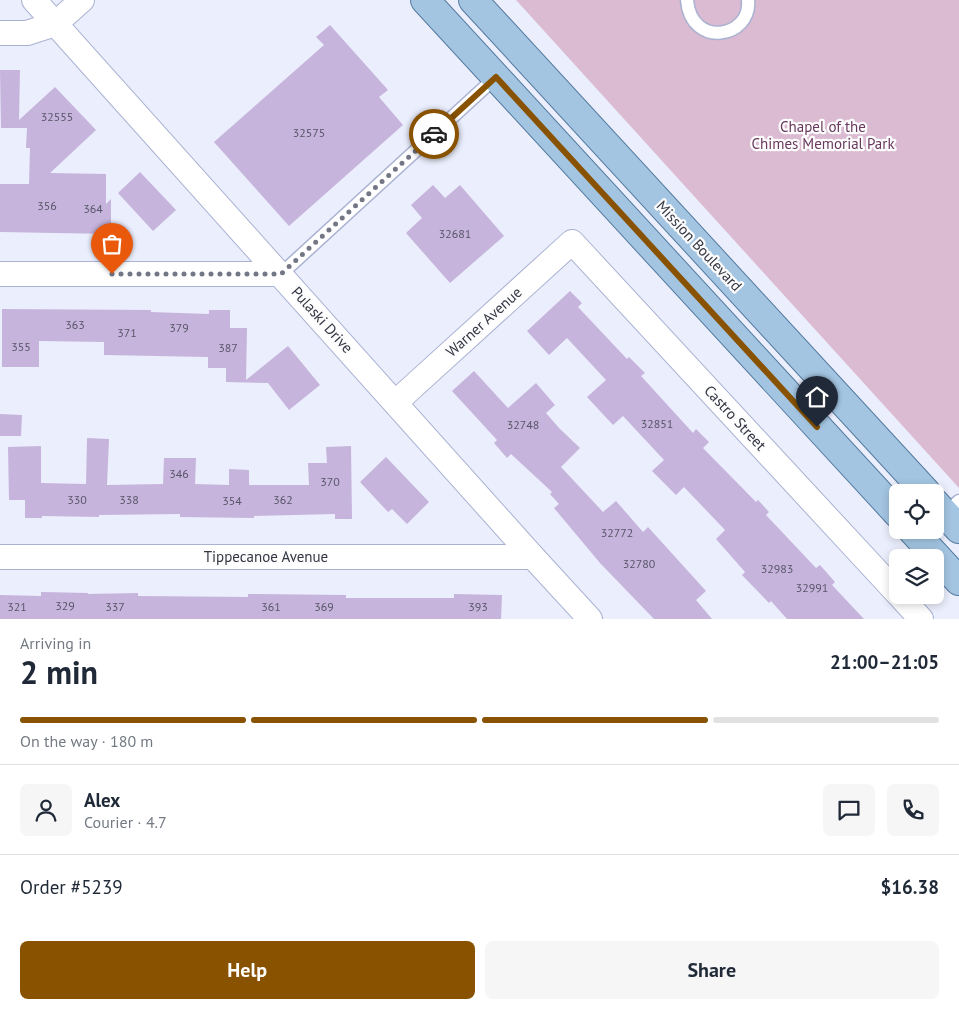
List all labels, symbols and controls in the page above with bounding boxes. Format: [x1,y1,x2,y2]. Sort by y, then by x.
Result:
house number: 32555 [41,109,73,124]
courier [409,109,459,159]
park label: Chapel of the Chimes Memorial Park [751,117,895,153]
icon: car [420,120,448,148]
house number: 32575 [293,125,325,140]
street label: Mission Boulevard [652,196,746,295]
house number: 356 [37,198,57,213]
house number: 364 [83,201,103,216]
pin [91,223,133,274]
house number: 32681 [439,226,471,241]
icon: bag [98,230,126,258]
street label: Pulaski Drive [288,283,357,357]
street label: Warner Avenue [442,283,526,361]
house number: 363 [65,317,85,332]
house number: 379 [169,320,189,335]
house number: 371 [117,325,137,340]
house number: 355 [11,339,31,354]
house number: 387 [218,340,238,355]
pin [796,376,838,427]
street label: Castro Street [700,381,770,454]
icon: home [803,383,831,411]
house number: 32851 [641,416,673,431]
house number: 32748 [507,417,539,432]
house number: 346 [169,466,189,481]
house number: 370 [320,474,340,489]
map controls [889,484,944,604]
button: locate [889,484,944,539]
house number: 330 [67,492,87,507]
house number: 338 [119,492,139,507]
house number: 362 [273,492,293,507]
house number: 354 [222,493,242,508]
house number: 32772 [601,525,633,540]
street label: Tippecanoe Avenue [204,547,328,566]
button: layers [889,549,944,604]
house number: 32780 [623,556,656,571]
house number: 32983 [761,561,793,576]
house number: 32991 [796,580,828,595]
house number: 329 [55,598,75,613]
house number: 321 [7,599,27,614]
house number: 337 [105,599,125,614]
house number: 361 [261,599,281,614]
house number: 369 [314,599,334,614]
house number: 393 [468,599,488,614]
text: Arriving in [20,633,91,653]
text: 21:00–21:05 [830,650,939,674]
text: 2 min [20,651,98,693]
text: On the way · 180 m [20,731,153,751]
button: person [20,784,72,836]
button: chat [823,784,875,836]
button: phone [887,784,939,836]
text: Alex [84,788,120,812]
text: Courier · 4.7 [84,812,167,832]
text: Order #5239 [20,875,123,899]
text: $16.38 [880,875,939,899]
button: Help [20,941,475,999]
button: Share [485,941,939,999]

